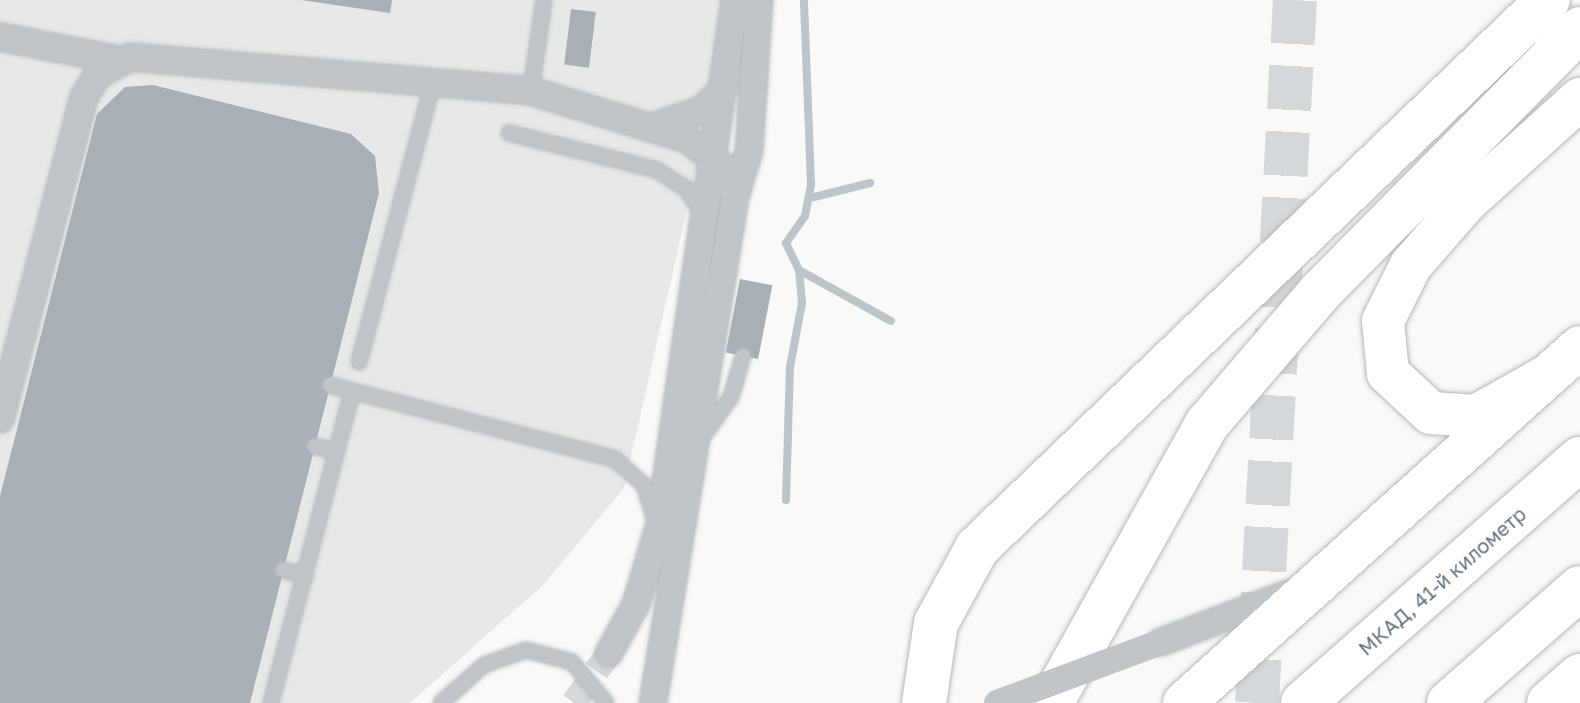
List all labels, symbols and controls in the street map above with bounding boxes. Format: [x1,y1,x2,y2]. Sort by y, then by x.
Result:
street label: МКАД, 41-й километр [1353,502,1531,660]

